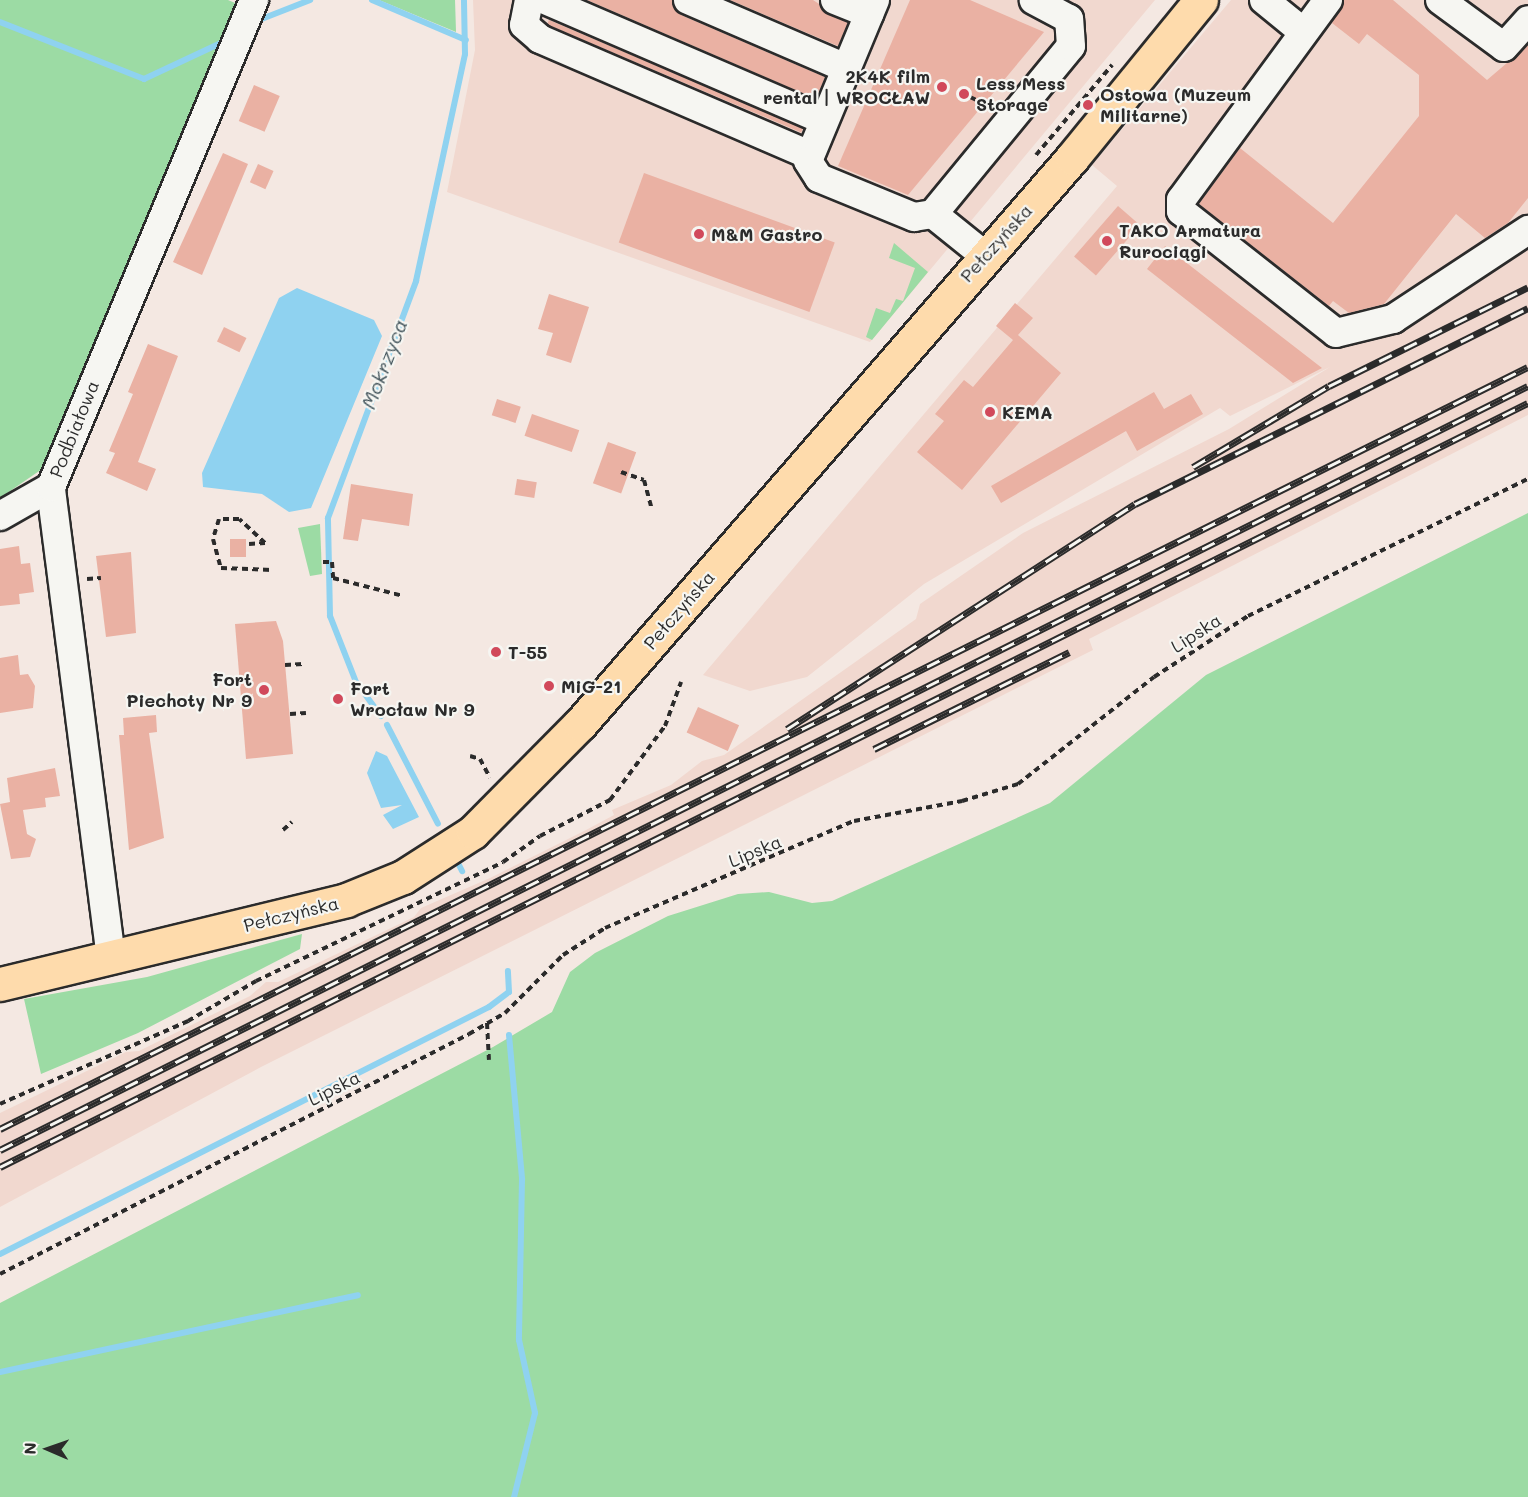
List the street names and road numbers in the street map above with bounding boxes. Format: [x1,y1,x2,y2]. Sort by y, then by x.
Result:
street label: Pełczyńska [955,200,1037,286]
street label: Podbiałowa [45,377,103,481]
street label: Pełczyńska [639,566,719,654]
street label: Lipska [1167,609,1225,657]
street label: Lipska [725,830,785,872]
street label: Pełczyńska [241,892,341,936]
street label: Lipska [304,1066,364,1110]

